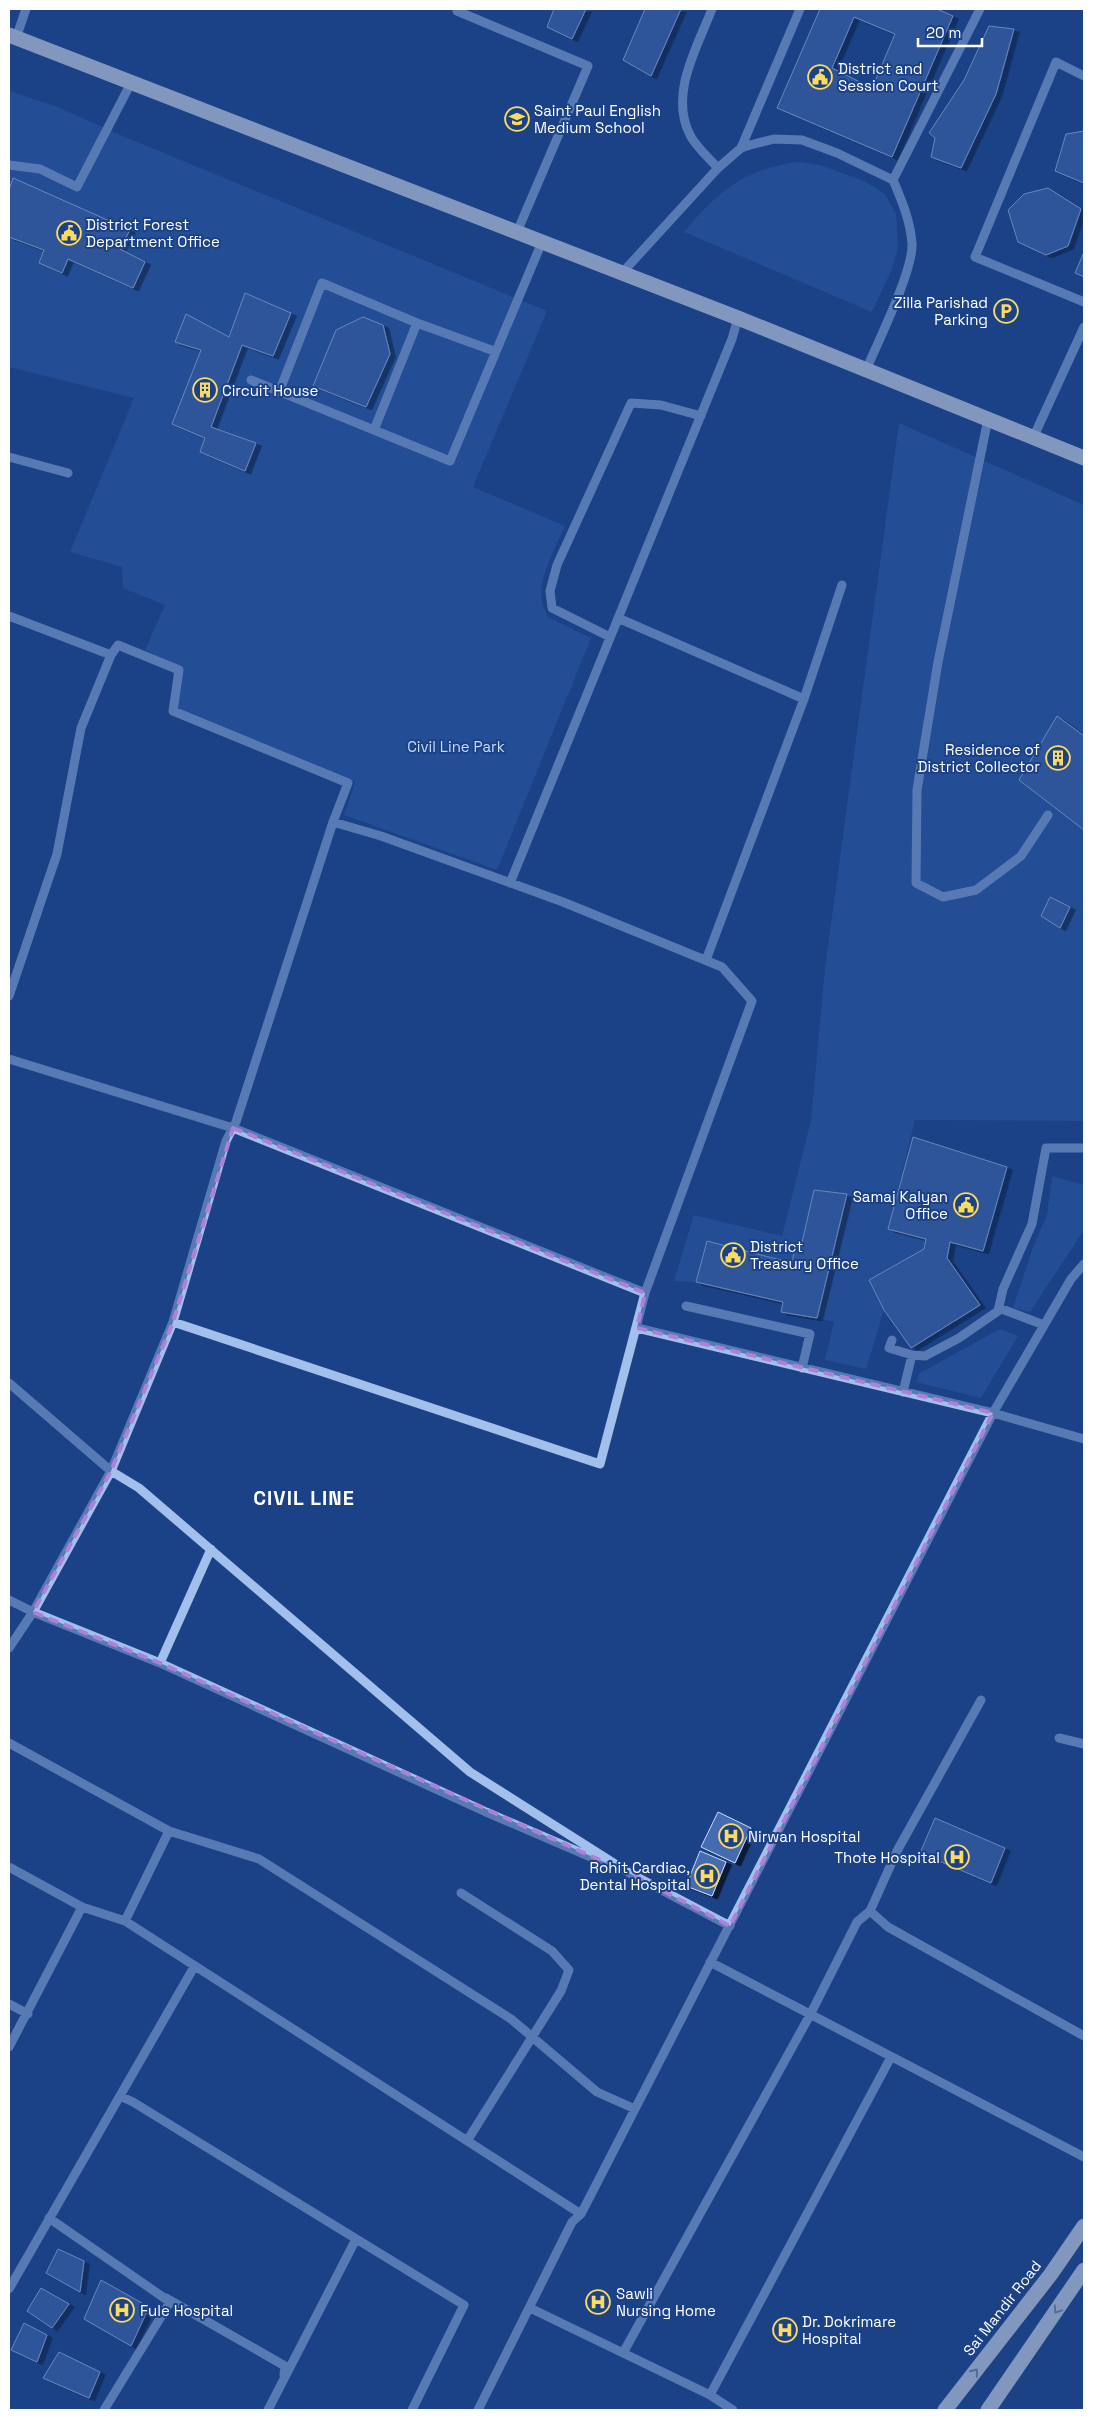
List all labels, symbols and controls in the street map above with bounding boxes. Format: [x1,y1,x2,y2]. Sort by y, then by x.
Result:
scale bar [918,15,982,47]
text: 20 m [926,23,961,42]
place label: District and Session Court [838,59,939,95]
public building icon: District and Session Court [807,64,833,90]
place label: Saint Paul English Medium School [534,101,661,137]
school or university icon: Saint Paul English Medium School [504,106,530,132]
place label: District Forest Department Office [86,215,220,251]
public building icon: District Forest Department Office [56,220,82,246]
place label: Zilla Parishad Parking [894,293,988,329]
parking icon: Zilla Parishad Parking [993,298,1019,324]
building icon: Circuit House [192,377,218,403]
place label: Circuit House [222,381,318,400]
park label: Civil Line Park [407,737,505,756]
place label: Residence of District Collector [918,740,1040,776]
building icon: Residence of District Collector [1045,745,1071,771]
place label: Samaj Kalyan Office [853,1187,948,1223]
public building icon: Samaj Kalyan Office [953,1192,979,1218]
place label: District Treasury Office [750,1237,859,1273]
public building icon: District Treasury Office [720,1242,746,1268]
district label: CIVIL LINE [253,1485,355,1511]
hospital icon: Nirwan Hospital [718,1823,744,1849]
place label: Nirwan Hospital [748,1827,860,1846]
hospital icon: Thote Hospital [944,1844,970,1870]
place label: Thote Hospital [834,1848,940,1867]
place label: Rohit Cardiac, Dental Hospital [580,1858,690,1894]
hospital icon: Rohit Cardiac, Dental Hospital [694,1863,720,1889]
street label: Sai Mandir Road [959,2257,1045,2359]
place label: Sawli Nursing Home [616,2284,716,2320]
hospital icon: Sawli Nursing Home [585,2289,611,2315]
hospital icon: Fule Hospital [109,2297,135,2323]
place label: Fule Hospital [140,2301,233,2320]
one-way arrow [1054,2304,1063,2314]
place label: Dr. Dokrimare Hospital [802,2312,896,2348]
hospital icon: Dr. Dokrimare Hospital [772,2317,798,2343]
one-way arrow [969,2369,977,2378]

